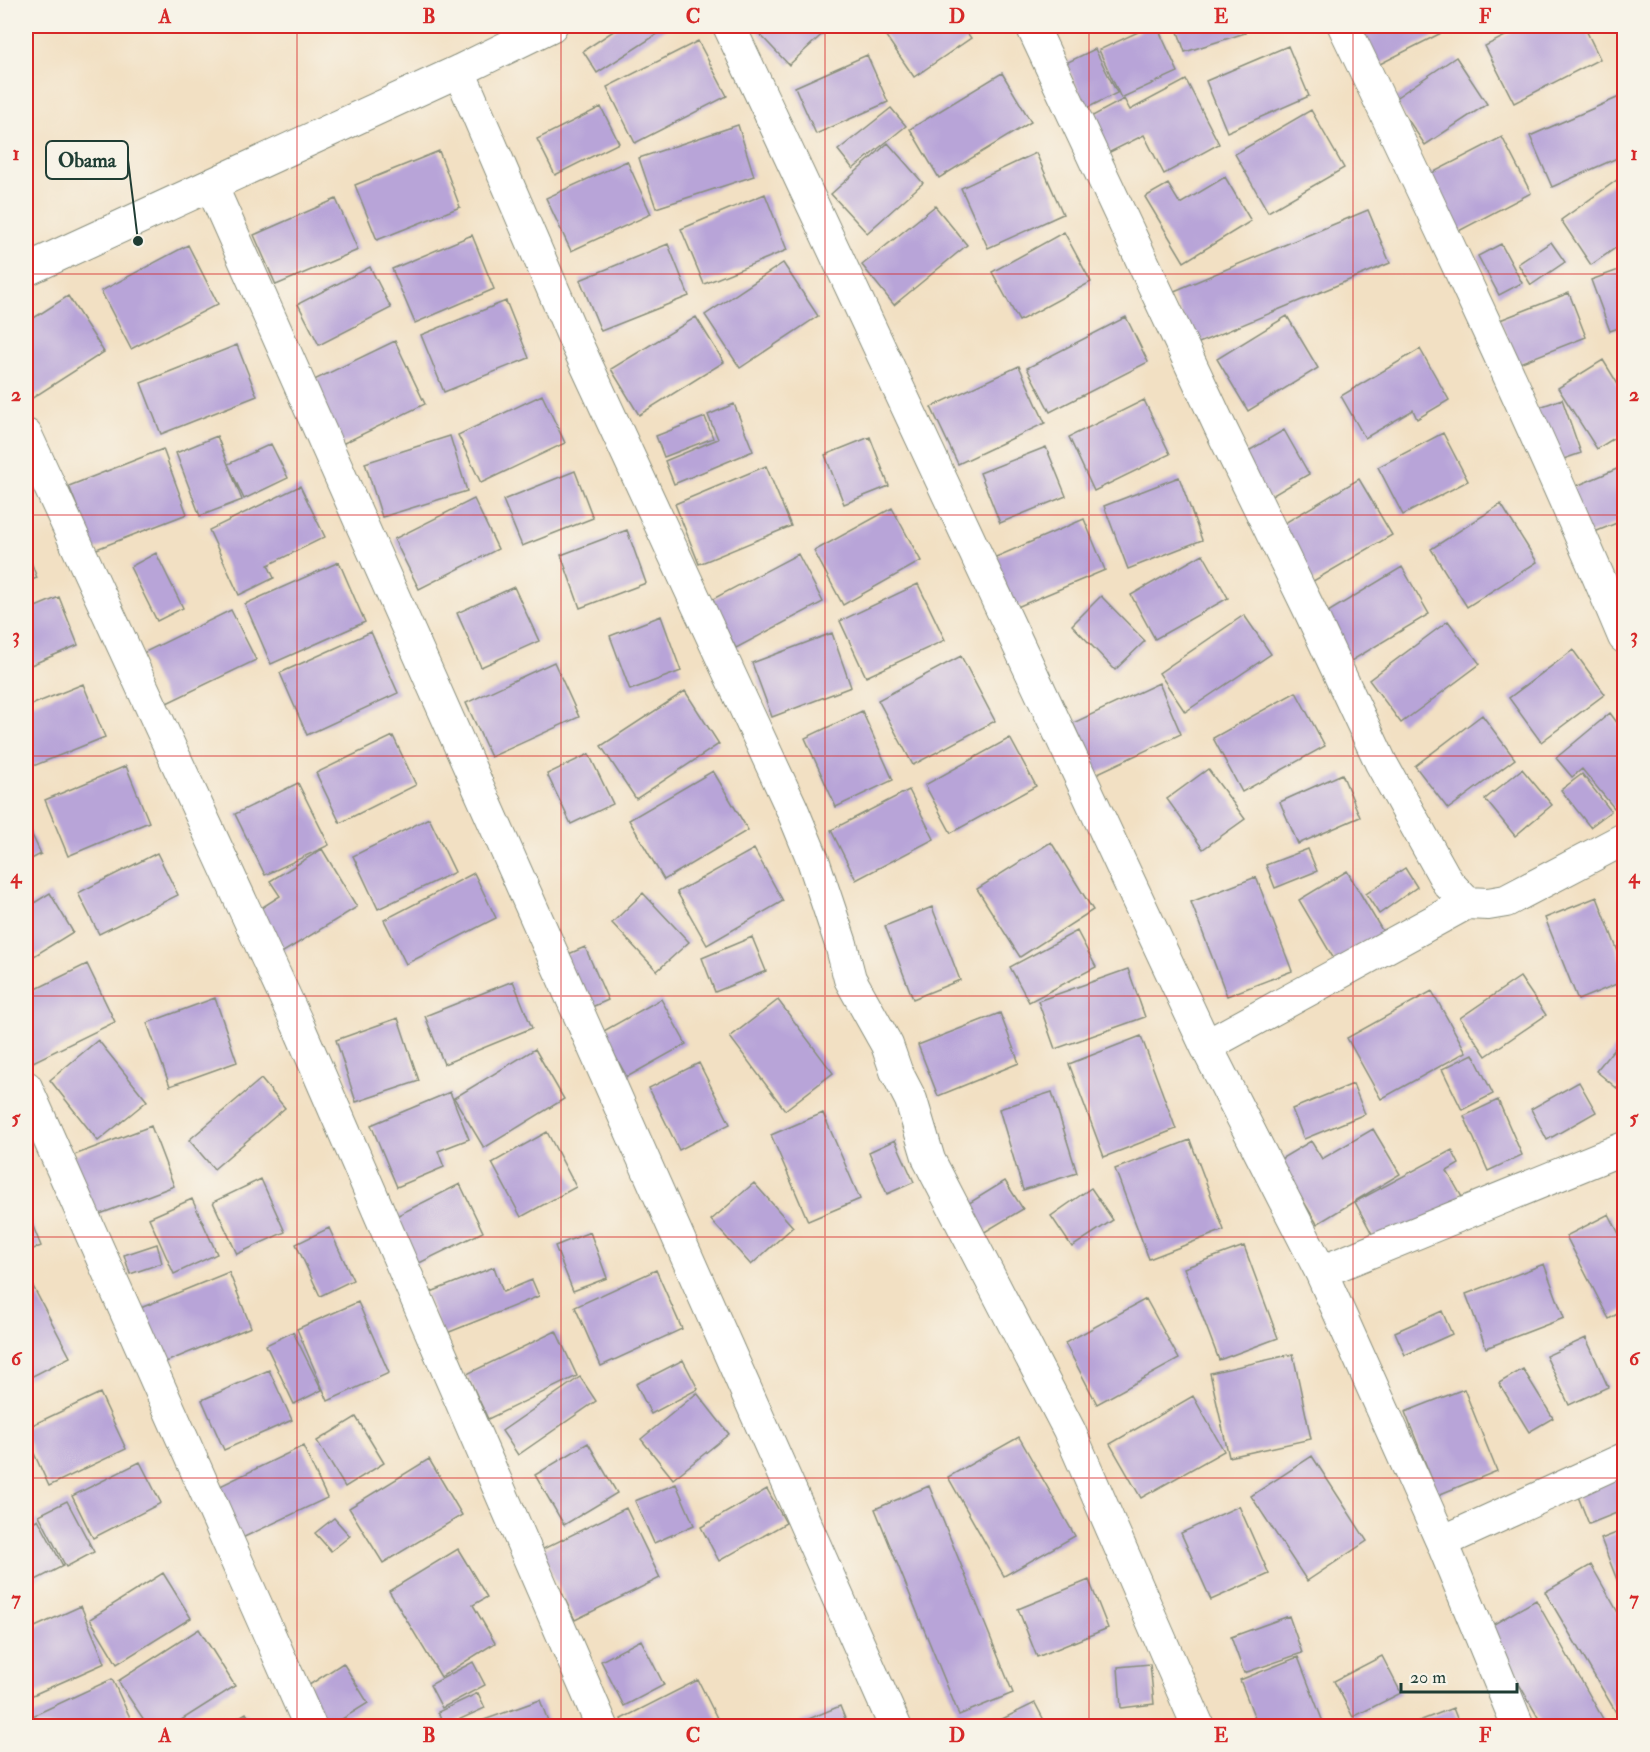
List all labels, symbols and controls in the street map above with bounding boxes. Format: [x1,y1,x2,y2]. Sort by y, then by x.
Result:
text: A [158,4,172,29]
text: B [422,4,436,29]
text: C [686,4,700,29]
text: D [949,4,965,29]
text: E [1214,4,1229,29]
text: F [1479,4,1492,29]
text: 1 [12,141,20,166]
callout: Obama [46,141,128,179]
text: 1 [1630,141,1638,166]
text: Obama [58,148,117,173]
text: 2 [11,382,21,407]
text: 2 [1629,382,1639,407]
text: 3 [12,623,20,648]
text: 3 [1630,623,1638,648]
text: 4 [10,864,23,889]
text: 4 [1628,864,1641,889]
text: 5 [12,1105,22,1130]
text: 5 [1630,1105,1640,1130]
text: 6 [11,1346,23,1371]
text: 6 [1629,1346,1641,1371]
text: 7 [11,1586,21,1611]
text: 7 [1629,1586,1639,1611]
scale bar [1401,1656,1516,1694]
text: 20 m [1410,1666,1446,1689]
text: A [158,1723,172,1748]
text: B [422,1723,436,1748]
text: C [686,1723,700,1748]
text: D [949,1723,965,1748]
text: E [1214,1723,1229,1748]
text: F [1479,1723,1492,1748]

